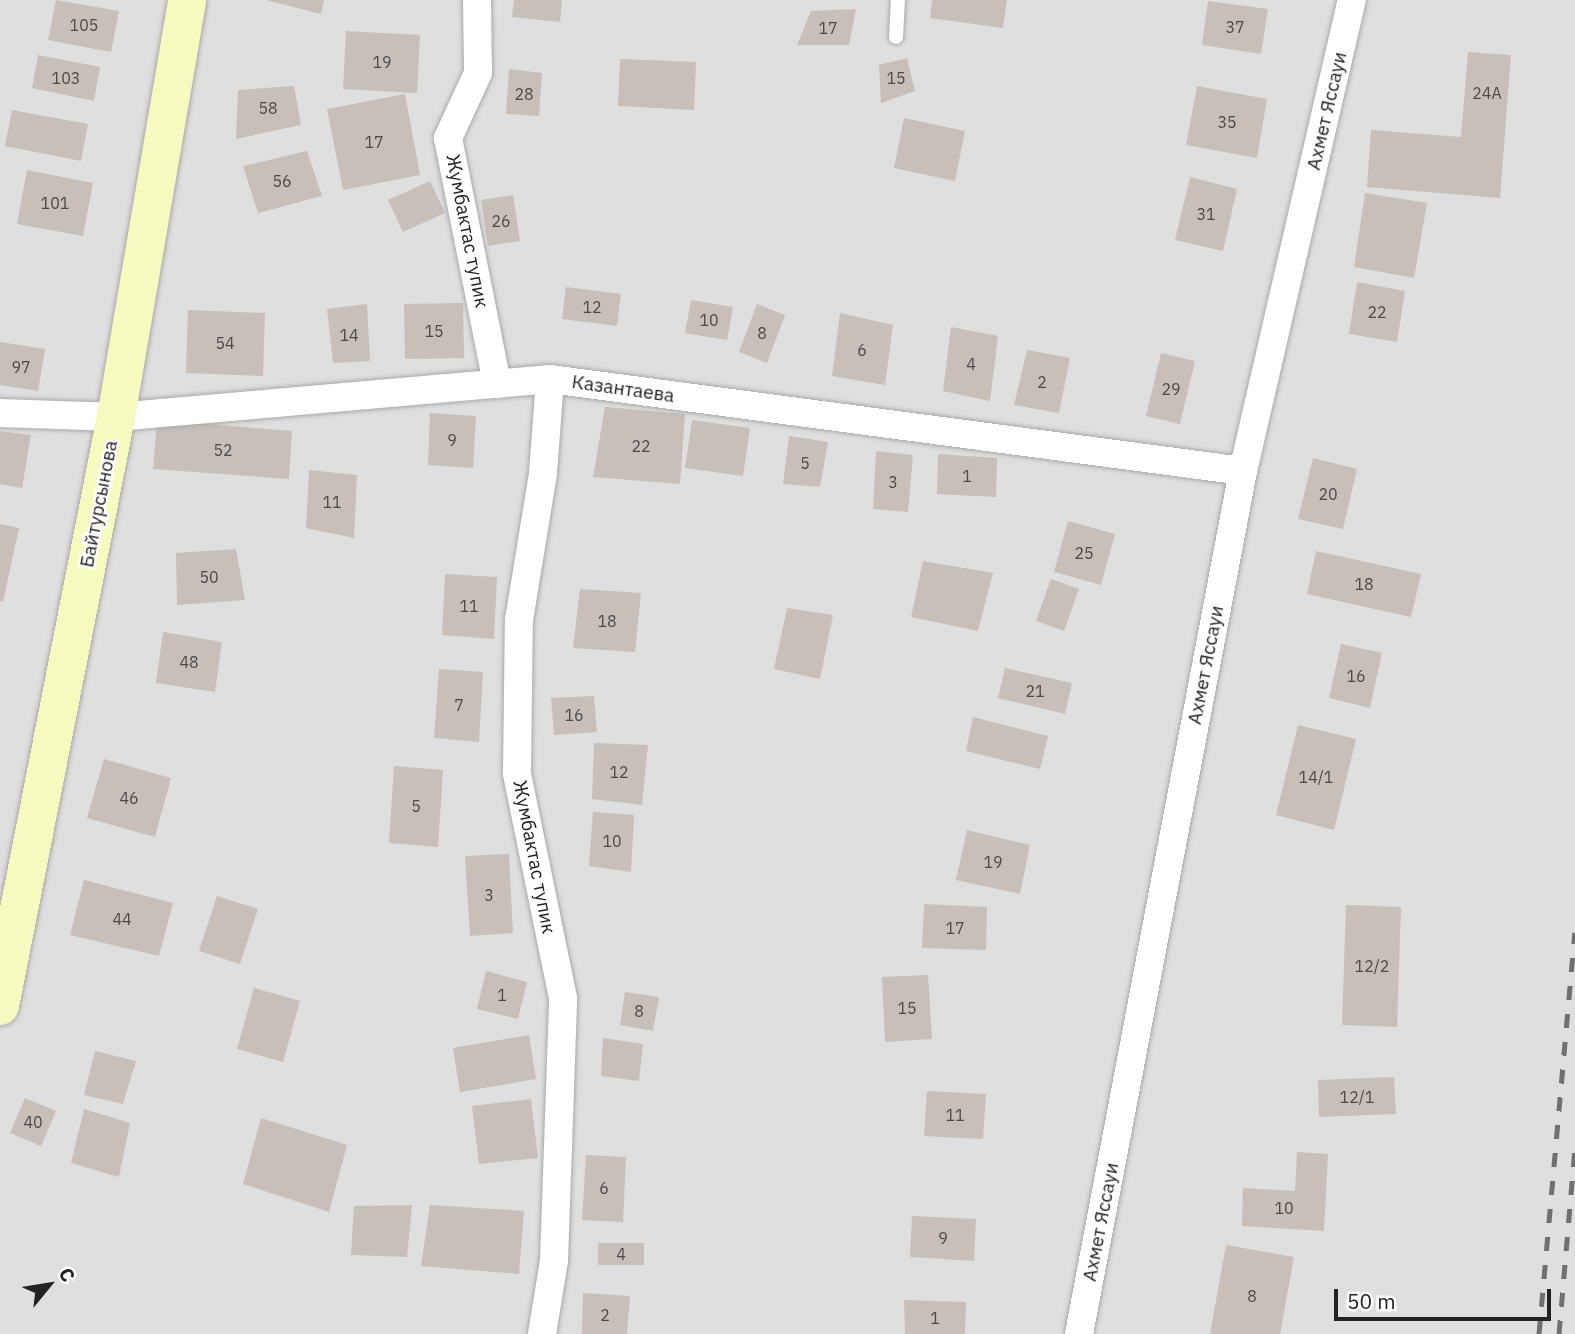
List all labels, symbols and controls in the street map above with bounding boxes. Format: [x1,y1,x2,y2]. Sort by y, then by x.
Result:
house number: 105 [70,15,98,35]
house number: 37 [1225,17,1245,37]
house number: 17 [818,18,838,38]
street label: Ахмет Яссауи [1302,50,1352,172]
house number: 19 [372,52,392,72]
house number: 103 [52,68,80,88]
house number: 15 [886,68,906,88]
house number: 24А [1472,83,1502,103]
house number: 28 [514,84,534,104]
house number: 58 [258,98,278,118]
house number: 35 [1217,112,1237,132]
house number: 17 [364,132,384,152]
street label: Жумбактас тупик [441,152,493,310]
house number: 56 [272,171,292,191]
house number: 101 [41,193,69,213]
house number: 31 [1196,204,1216,224]
house number: 26 [491,211,511,231]
house number: 12 [582,297,602,317]
house number: 22 [1367,302,1387,322]
house number: 10 [699,310,719,330]
house number: 15 [424,321,444,341]
house number: 8 [757,323,767,343]
house number: 14 [339,325,359,345]
house number: 54 [215,333,235,353]
house number: 6 [857,340,867,360]
house number: 4 [966,354,976,374]
house number: 97 [11,357,31,377]
street label: Казантаева [570,371,676,407]
house number: 2 [1037,372,1047,392]
house number: 29 [1161,379,1181,399]
house number: 9 [447,430,457,450]
house number: 22 [631,436,651,456]
street label: Байтурсынова [76,439,122,569]
house number: 52 [213,440,233,460]
house number: 5 [800,453,810,473]
house number: 1 [962,466,972,486]
house number: 3 [888,472,898,492]
house number: 20 [1318,484,1338,504]
house number: 11 [322,492,342,512]
house number: 25 [1074,543,1094,563]
house number: 50 [199,567,219,587]
house number: 18 [1354,574,1374,594]
house number: 11 [459,596,479,616]
street label: Ахмет Яссауи [1183,604,1229,726]
house number: 18 [597,611,617,631]
house number: 48 [179,652,199,672]
house number: 16 [1346,666,1366,686]
house number: 21 [1025,681,1045,701]
house number: 7 [454,695,464,715]
house number: 16 [564,705,584,725]
house number: 12 [609,762,629,782]
house number: 14/1 [1299,767,1333,787]
street label: Жумбактас тупик [508,778,560,936]
house number: 46 [119,788,139,808]
house number: 5 [411,796,421,816]
house number: 10 [602,831,622,851]
house number: 19 [983,852,1003,872]
house number: 3 [484,885,494,905]
house number: 44 [112,909,132,929]
house number: 17 [945,918,965,938]
house number: 12/2 [1355,956,1389,976]
house number: 1 [497,985,507,1005]
house number: 15 [897,998,917,1018]
house number: 8 [634,1001,644,1021]
house number: 12/1 [1340,1087,1374,1107]
house number: 11 [945,1105,965,1125]
house number: 40 [23,1112,43,1132]
street label: Ахмет Яссауи [1078,1161,1124,1283]
house number: 6 [599,1178,609,1198]
house number: 10 [1274,1198,1294,1218]
house number: 9 [938,1228,948,1248]
house number: 4 [616,1244,626,1264]
north arrow [14,1250,84,1320]
text: С [54,1263,81,1286]
scale bar [1337,1274,1554,1318]
house number: 8 [1247,1286,1257,1306]
text: 50 m [1347,1287,1396,1315]
house number: 2 [600,1305,610,1325]
house number: 1 [930,1308,940,1328]

